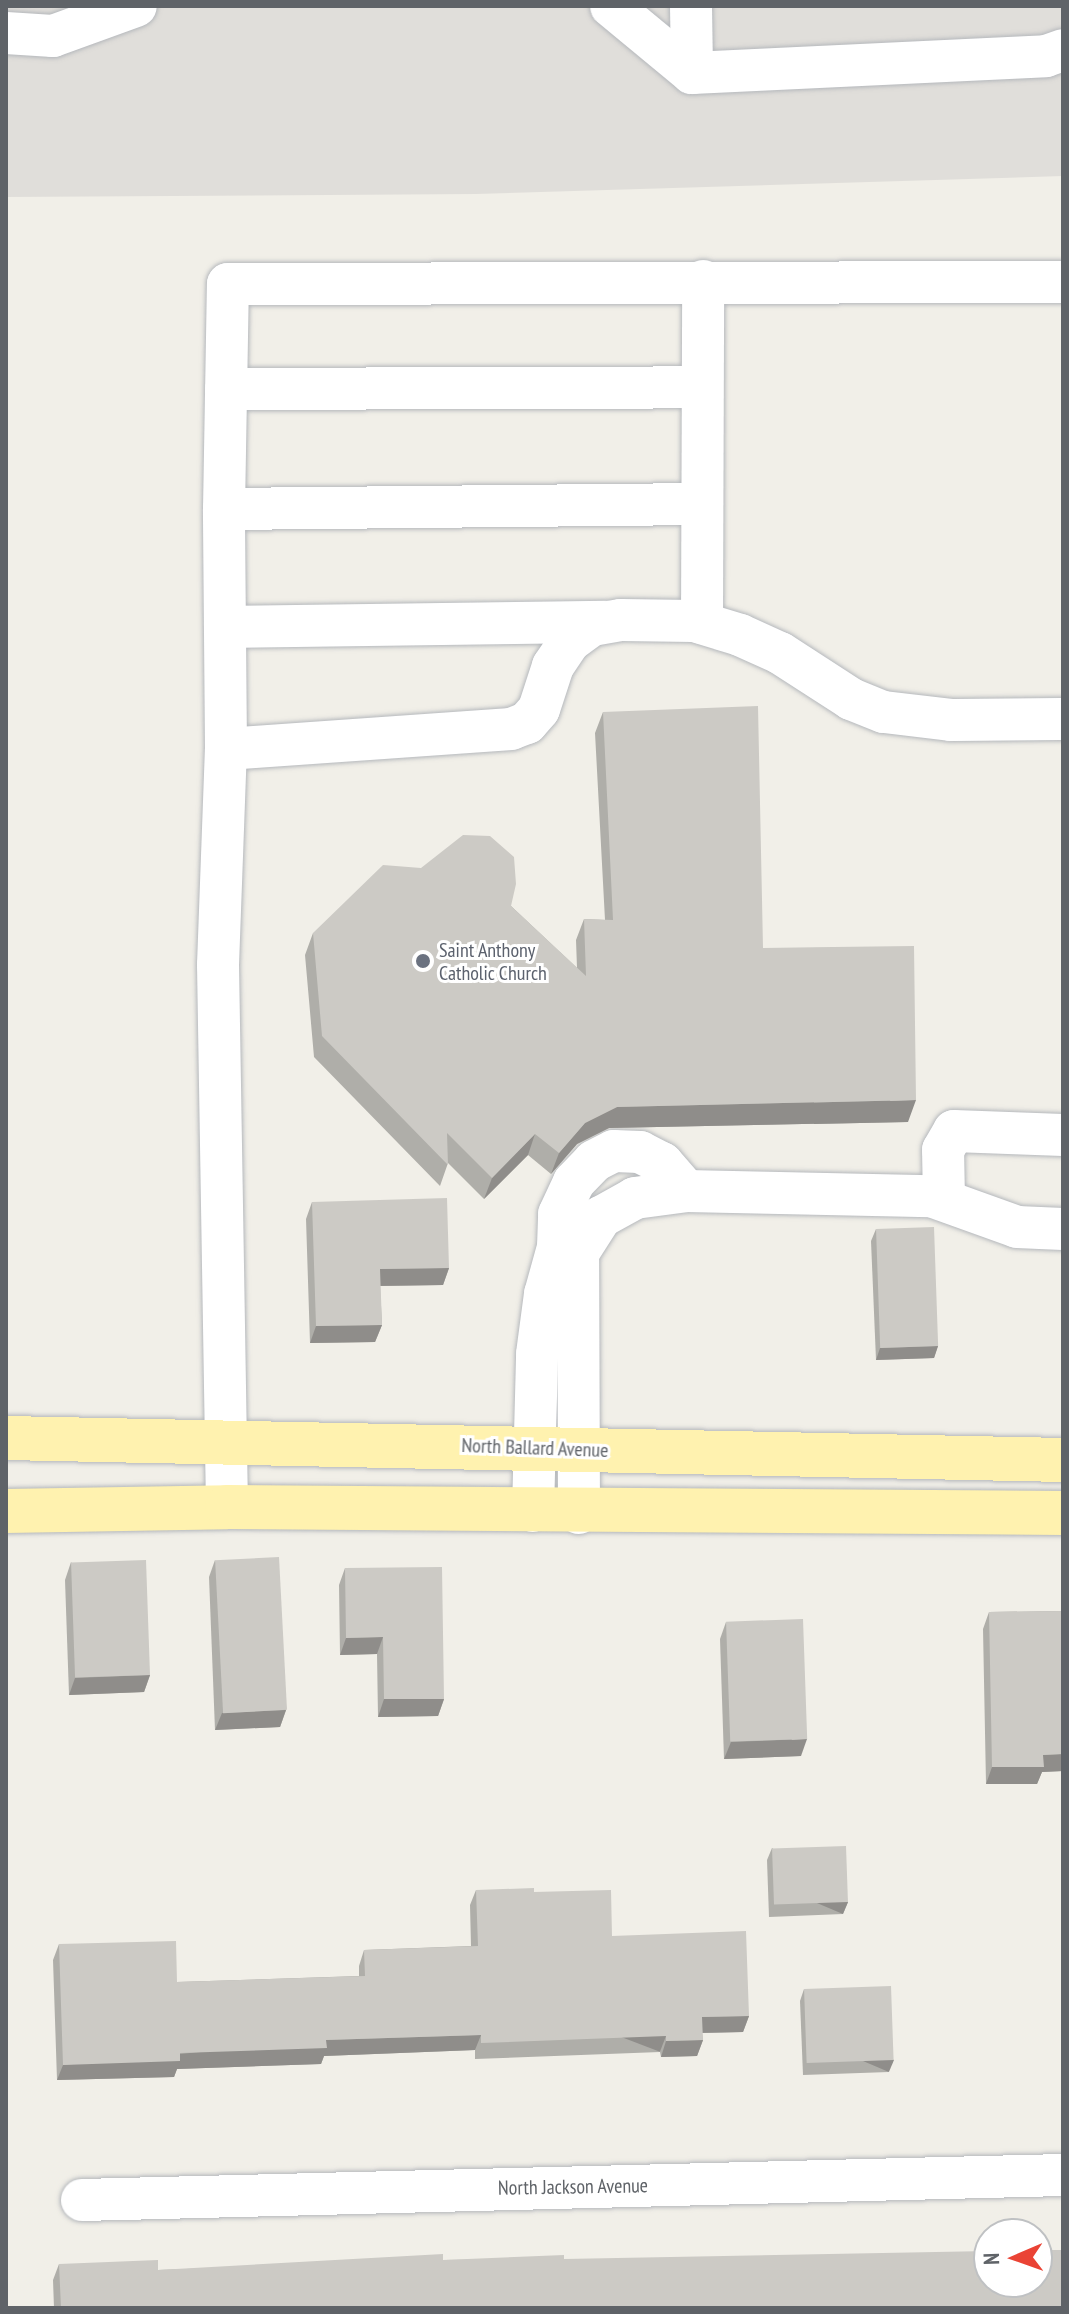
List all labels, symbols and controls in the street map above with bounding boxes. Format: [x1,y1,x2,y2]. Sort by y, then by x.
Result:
place label: Saint Anthony Catholic Church [439,938,547,985]
marker: Saint Anthony Catholic Church [414,952,432,970]
street label: North Ballard Avenue [461,1433,609,1463]
street label: North Jackson Avenue [498,2174,648,2200]
north arrow [973,2218,1053,2298]
text: N [977,2252,1005,2265]

